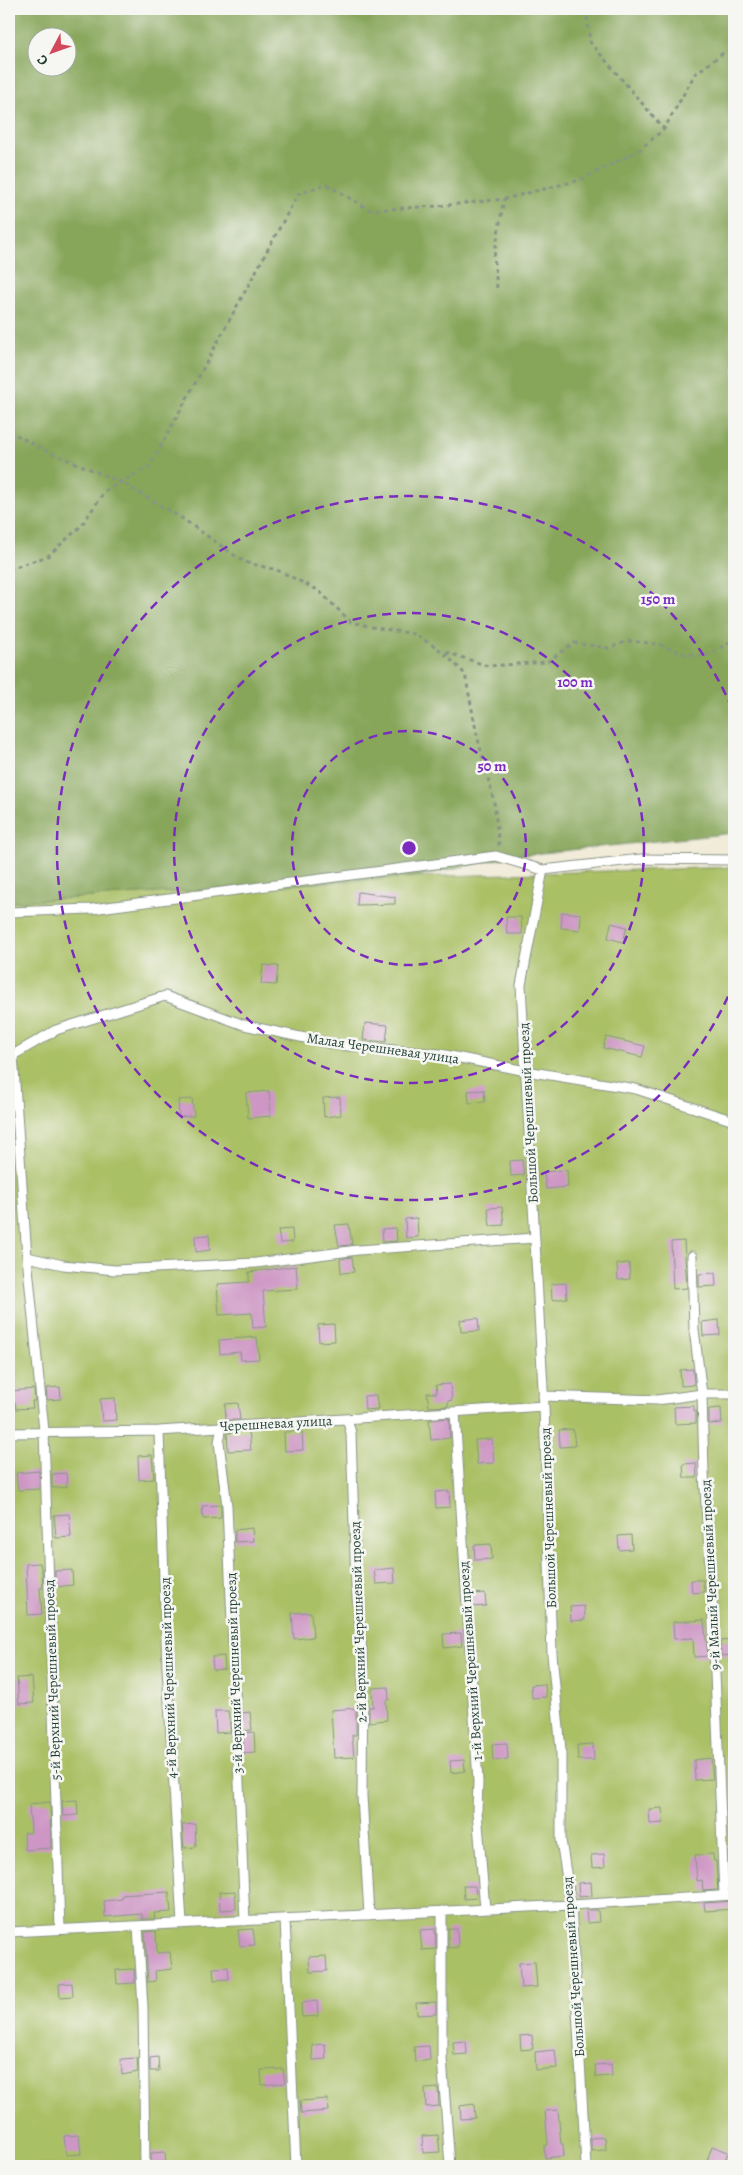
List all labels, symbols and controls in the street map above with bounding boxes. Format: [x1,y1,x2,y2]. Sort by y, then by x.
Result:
north arrow [28,28,78,78]
text: С [32,50,53,70]
text: 150 m [641,589,676,609]
text: 100 m [557,672,593,692]
text: 50 m [477,756,507,776]
centre of rings [400,839,418,857]
street label: Большой Черешневый проезд [514,1022,543,1204]
street label: Малая Черешневая улица [305,1028,461,1069]
street label: Черешневая улица [219,1411,333,1436]
street label: Большой Черешневый проезд [536,1427,561,1609]
street label: 9-й Малый Черешневый проезд [696,1479,725,1671]
street label: 2-й Верхний Черешневый проезд [345,1521,372,1723]
street label: 1-й Верхний Черешневый проезд [454,1561,487,1761]
street label: 3-й Верхний Черешневый проезд [221,1572,247,1774]
street label: 4-й Верхний Черешневый проезд [155,1577,182,1779]
street label: 5-й Верхний Черешневый проезд [39,1579,66,1781]
street label: Большой Черешневый проезд [558,1876,589,2058]

